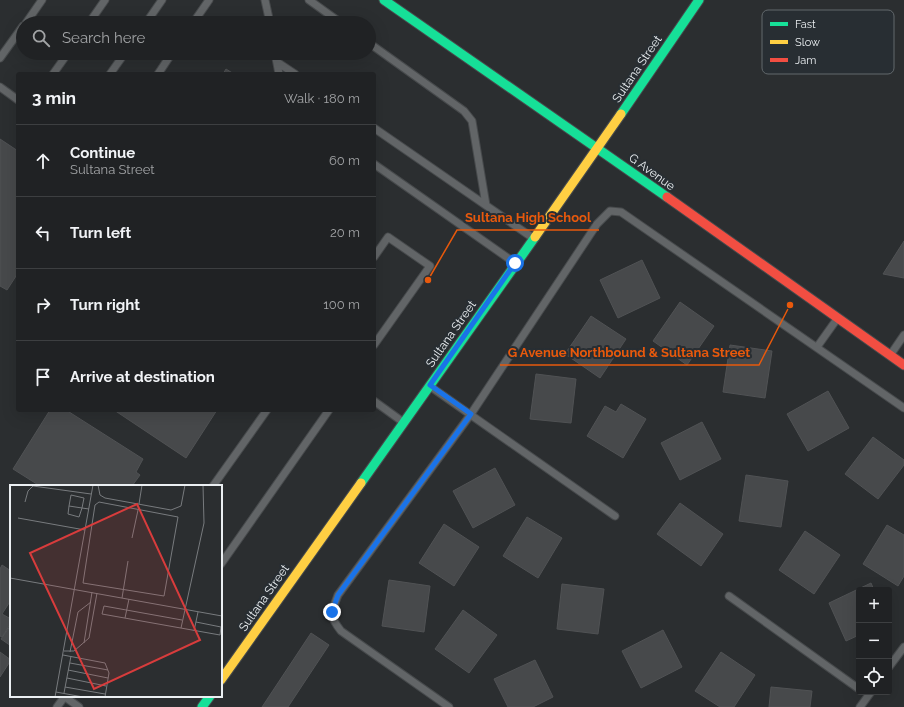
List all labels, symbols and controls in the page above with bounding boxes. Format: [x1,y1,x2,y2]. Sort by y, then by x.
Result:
legend [762,10,894,74]
search box [16,16,376,60]
text: Fast [795,18,816,31]
icon: search [30,27,52,49]
text: Search here [62,29,145,47]
street label: Sultana Street [609,33,665,105]
text: Slow [795,36,820,49]
text: Jam [795,54,816,67]
text: 3 min [32,88,76,108]
text: Walk · 180 m [284,91,360,106]
text: Continue [70,144,135,162]
icon: ahead [32,150,54,172]
street label: G Avenue [626,151,678,193]
text: 60 m [329,153,360,168]
text: Sultana Street [70,162,155,177]
callout: Sultana High School [457,205,599,230]
text: Sultana High School [465,210,592,225]
icon: left [32,222,54,244]
text: Turn left [70,224,131,242]
text: 20 m [330,225,360,240]
route start [506,254,524,272]
icon: right [32,294,54,316]
text: Turn right [70,296,140,314]
text: 100 m [323,297,360,312]
street label: Sultana Street [423,298,479,370]
callout: G Avenue Northbound & Sultana Street [500,340,759,365]
text: G Avenue Northbound & Sultana Street [508,345,750,360]
icon: arrive [32,366,54,388]
text: Arrive at destination [70,368,215,386]
inset map [10,485,222,697]
street label: Sultana Street [236,562,292,634]
map controls [856,587,892,695]
button: + [856,587,892,623]
route end [323,603,341,621]
button: − [856,623,892,659]
button: locate [856,659,892,695]

